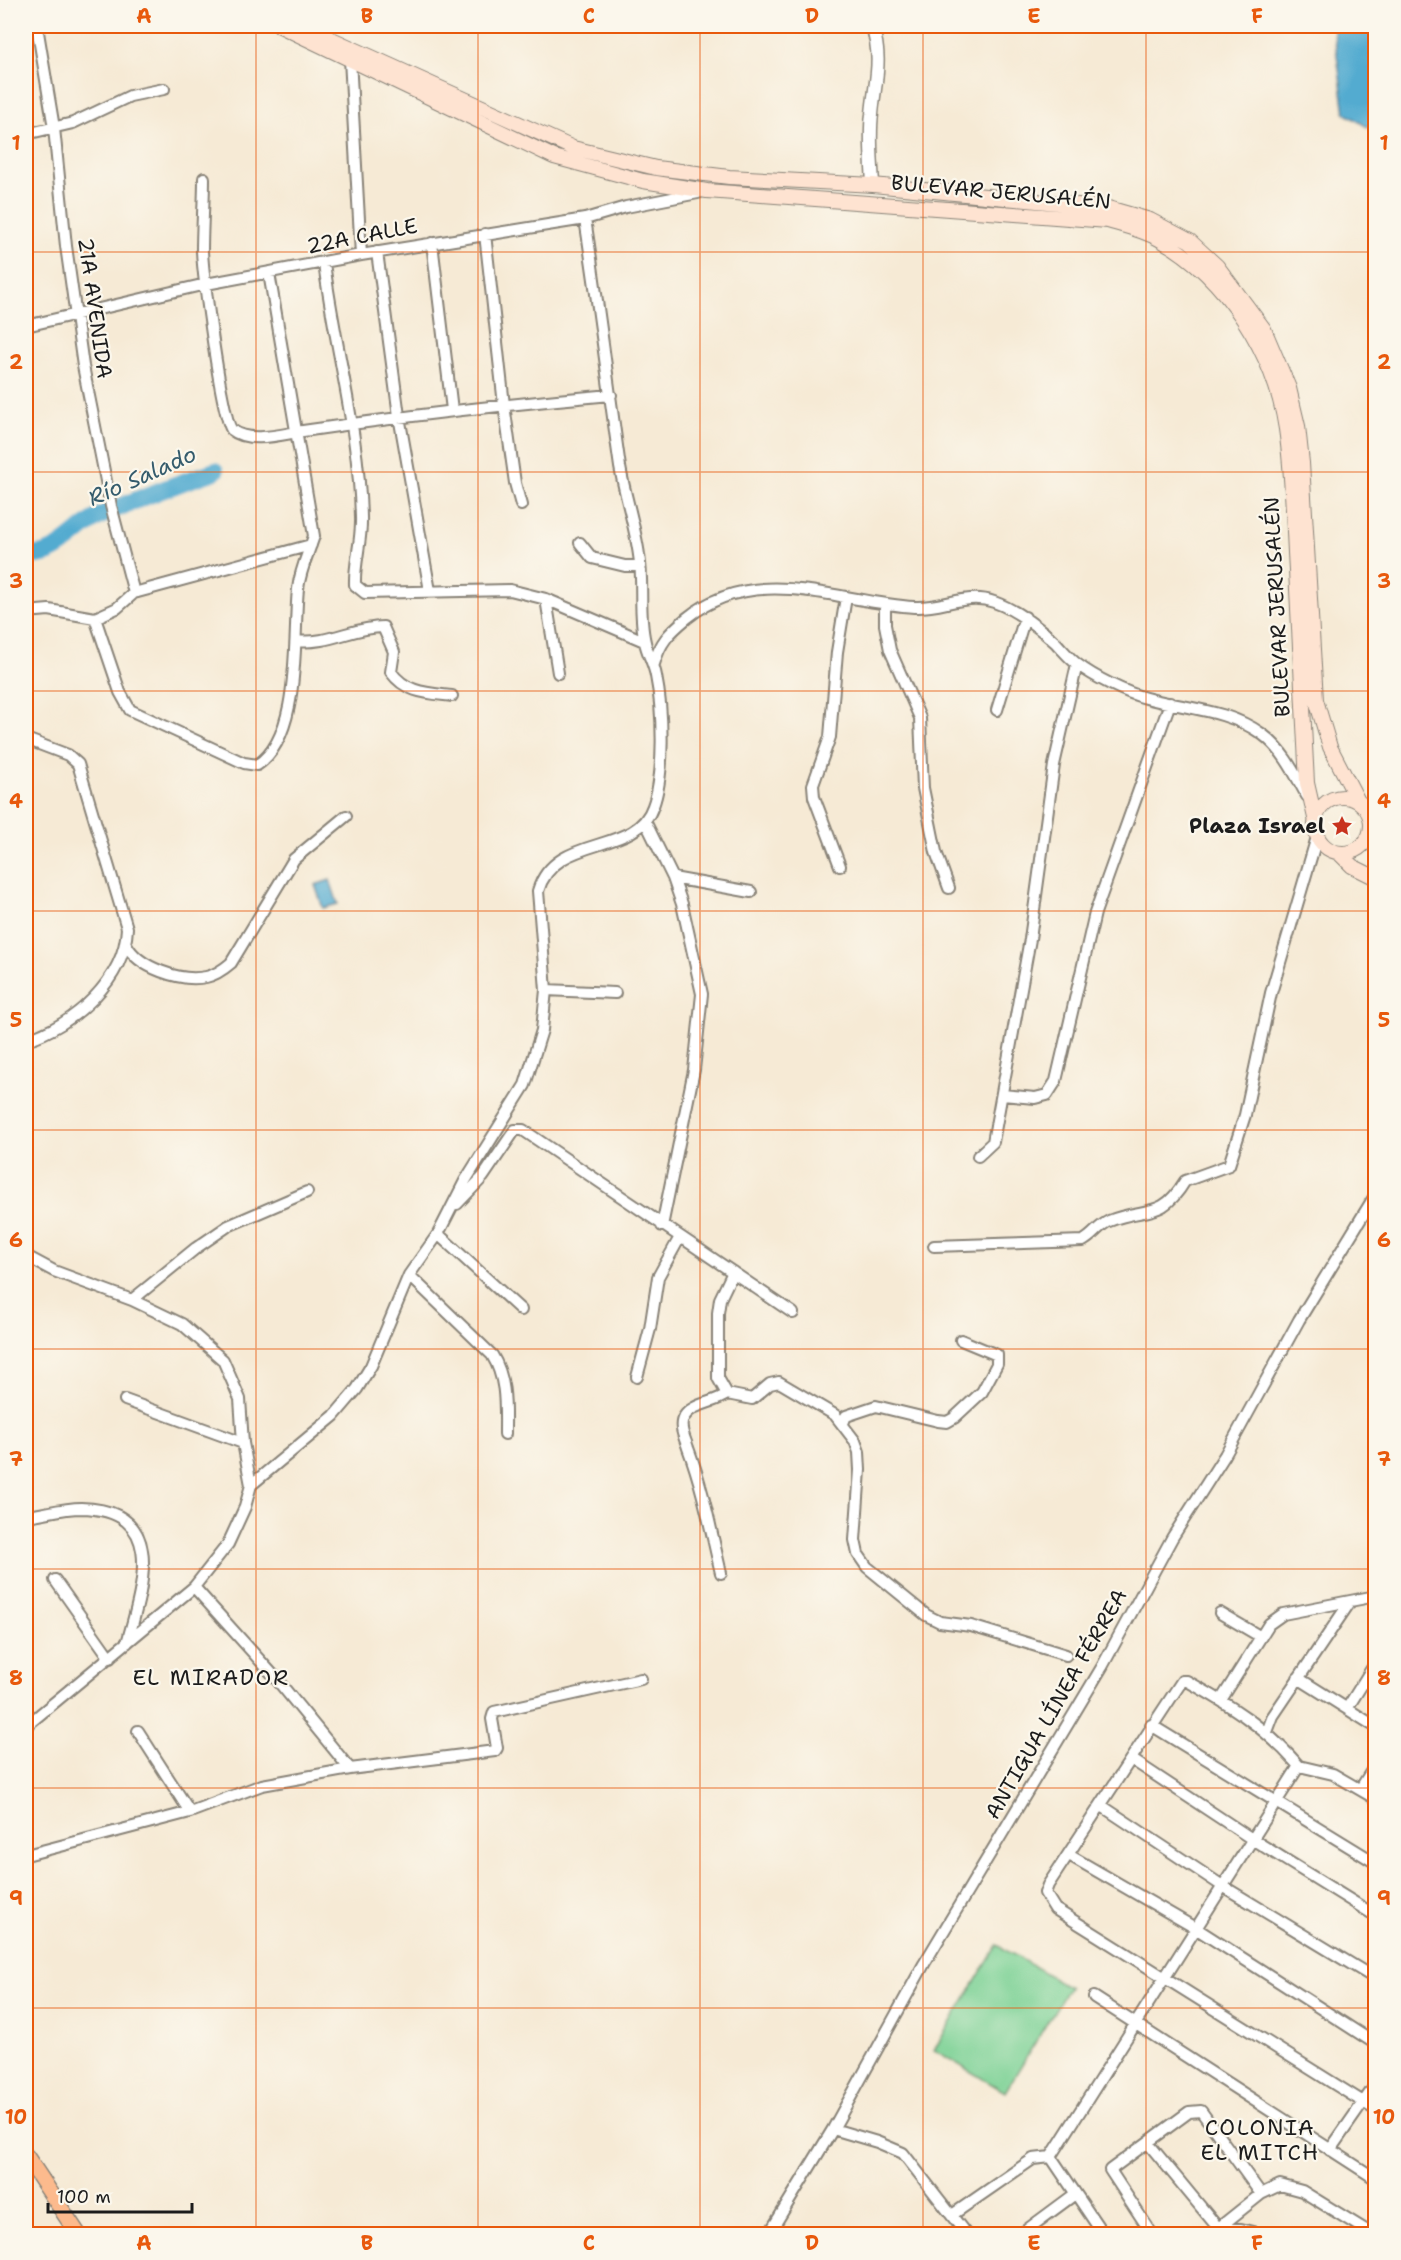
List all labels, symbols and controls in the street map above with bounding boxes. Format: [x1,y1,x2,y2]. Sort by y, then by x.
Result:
text: A [136,3,152,29]
text: B [361,3,373,29]
text: C [583,3,595,29]
text: D [805,3,819,29]
text: E [1027,3,1041,29]
text: F [1251,3,1263,29]
text: 1 [11,130,21,156]
text: 1 [1379,130,1389,156]
street label: BULEVAR JERUSALÉN [890,167,1112,216]
street label: 22A CALLE [304,212,420,260]
street label: 21A AVENIDA [71,236,119,380]
text: 2 [9,349,23,375]
text: 2 [1377,349,1391,375]
water label: Río Salado [83,439,201,513]
street label: BULEVAR JERUSALÉN [1256,496,1297,718]
text: 3 [9,568,23,594]
text: 3 [1377,568,1391,594]
text: 4 [9,788,23,814]
text: 4 [1377,788,1391,814]
place label: Plaza Israel [1189,812,1325,840]
place icon: Plaza Israel [1330,814,1354,838]
text: 5 [10,1007,22,1033]
text: 5 [1378,1007,1390,1033]
text: 6 [9,1227,23,1253]
text: 6 [1377,1227,1391,1253]
text: 7 [9,1446,23,1472]
text: 7 [1377,1446,1391,1472]
street label: ANTIGUA LÍNEA FÉRREA [978,1583,1134,1824]
district label: EL MIRADOR [132,1663,290,1692]
text: 8 [9,1665,23,1691]
text: 8 [1377,1665,1391,1691]
text: 9 [9,1885,23,1911]
text: 9 [1377,1885,1391,1911]
text: 10 [5,2104,27,2130]
text: 10 [1373,2104,1395,2130]
district label: COLONIA EL MITCH [1200,2113,1320,2167]
scale bar [48,2176,192,2214]
text: 100 m [57,2185,111,2209]
text: A [136,2230,152,2256]
text: B [361,2230,373,2256]
text: C [583,2230,595,2256]
text: D [805,2230,819,2256]
text: E [1027,2230,1041,2256]
text: F [1251,2230,1263,2256]

